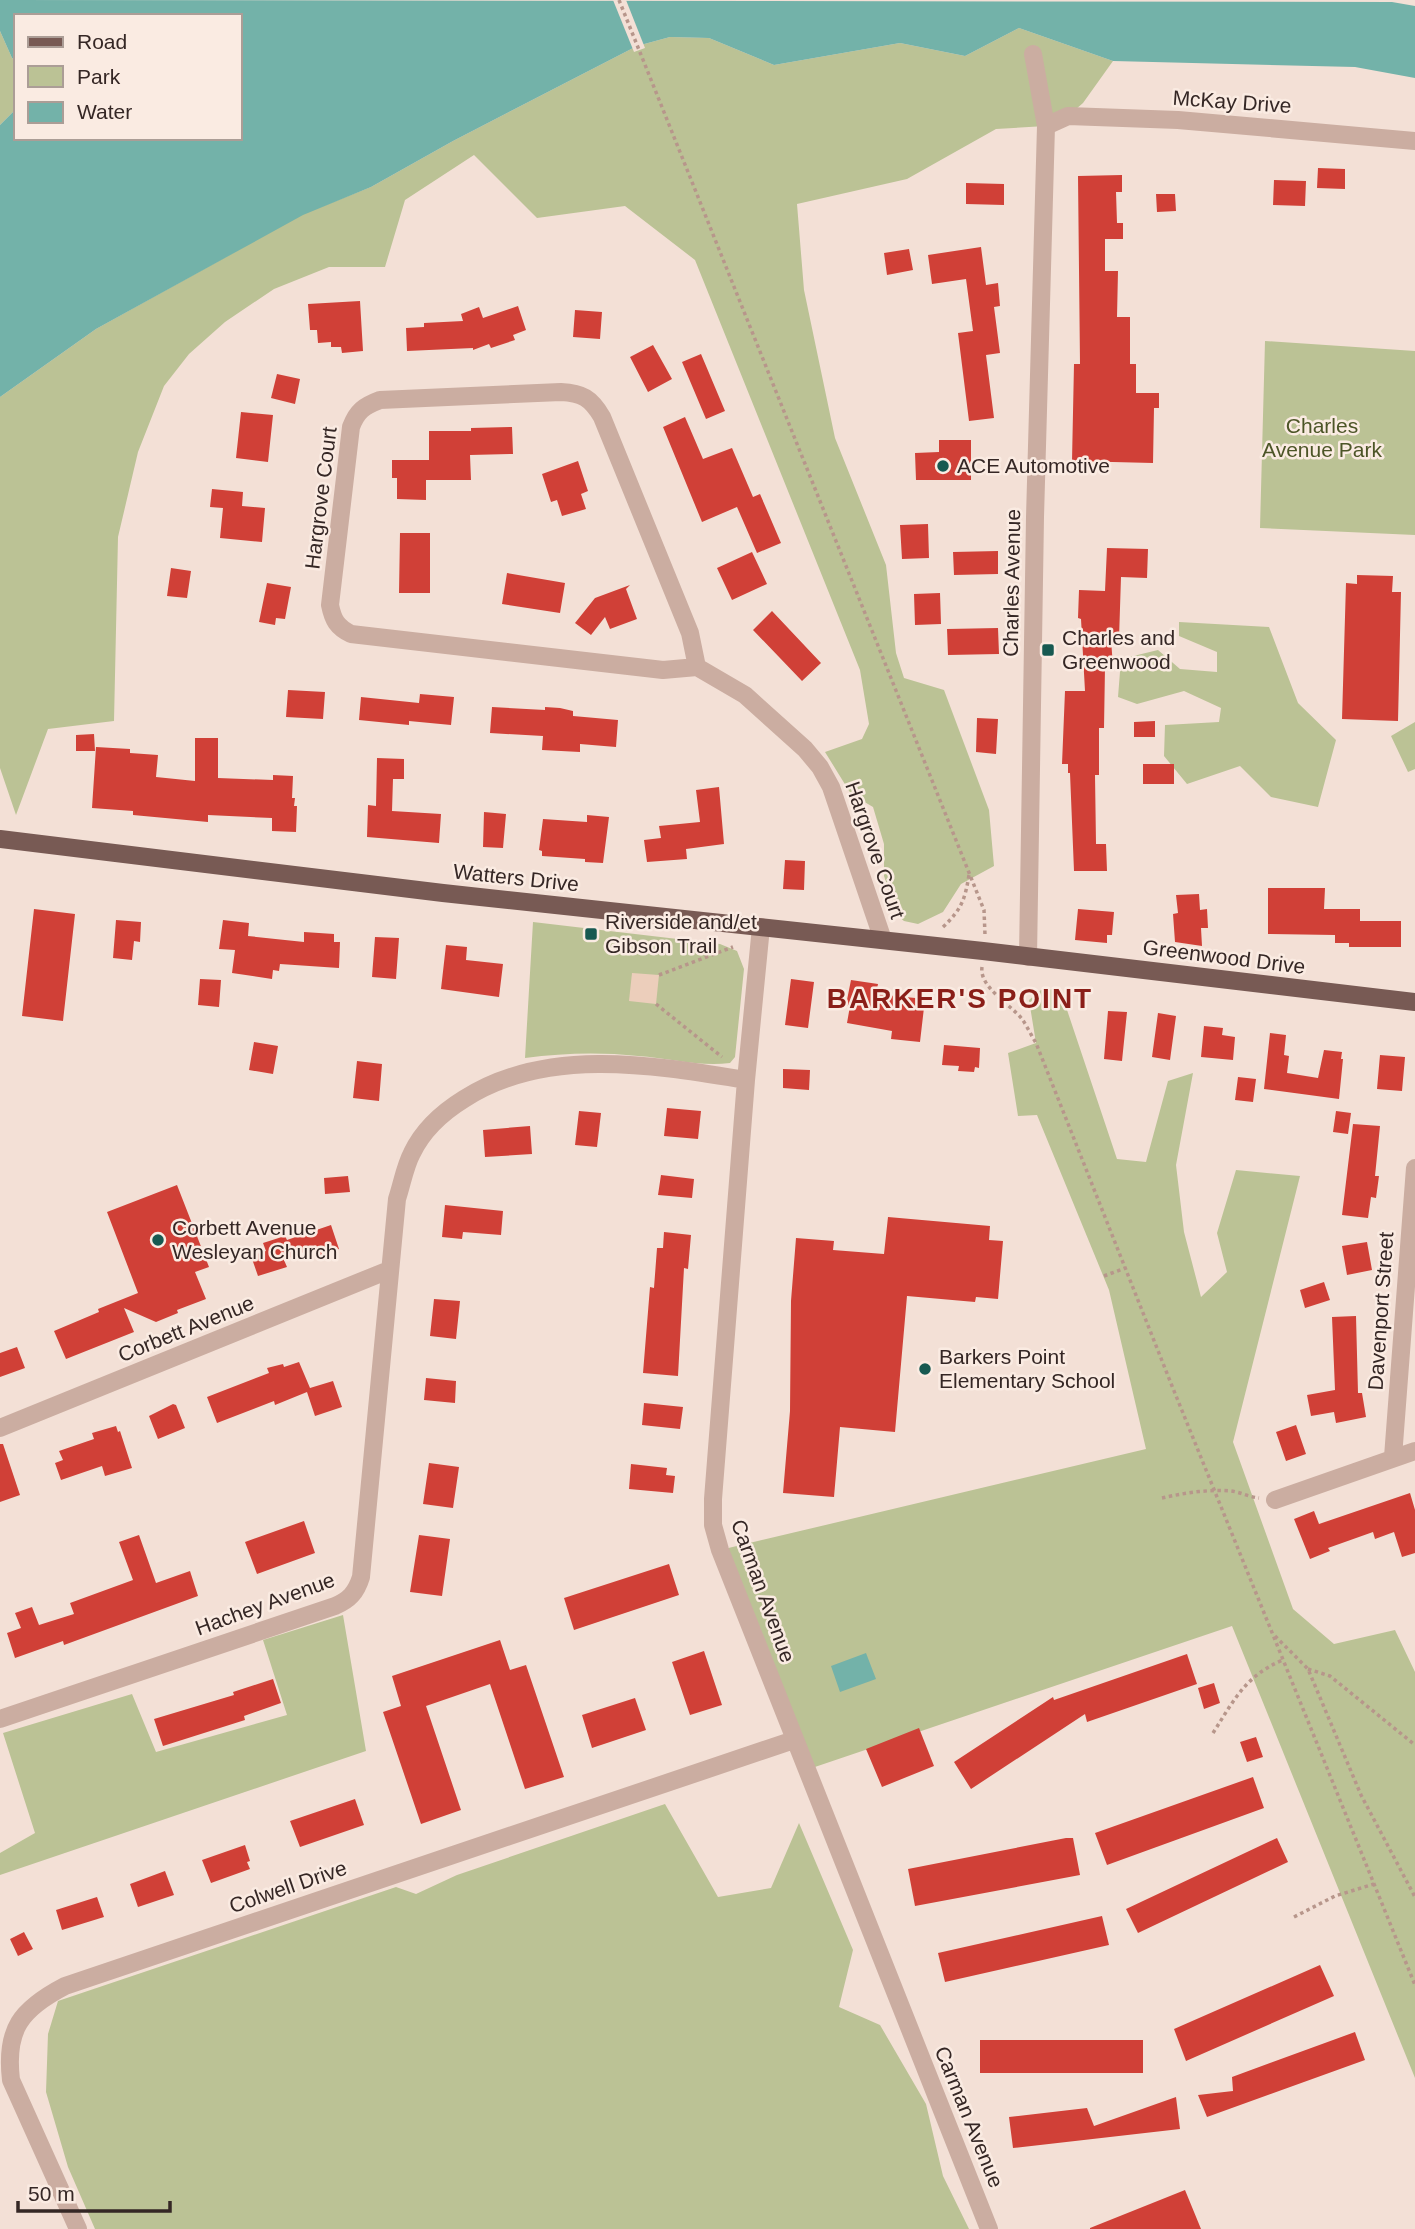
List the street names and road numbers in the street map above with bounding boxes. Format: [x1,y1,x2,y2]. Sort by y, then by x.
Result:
street label: McKay Drive [1172,86,1292,117]
street label: Hargrove Court [300,425,341,571]
street label: Charles Avenue [999,509,1024,657]
street label: Hargrove Court [841,778,910,922]
street label: Watters Drive [452,859,580,896]
street label: Greenwood Drive [1142,935,1307,978]
street label: Davenport Street [1363,1231,1398,1391]
street label: Corbett Avenue [115,1291,257,1366]
street label: Carman Avenue [727,1516,800,1665]
street label: Hachey Avenue [192,1568,338,1639]
street label: Colwell Drive [226,1856,350,1917]
street label: Carman Avenue [931,2043,1008,2191]

